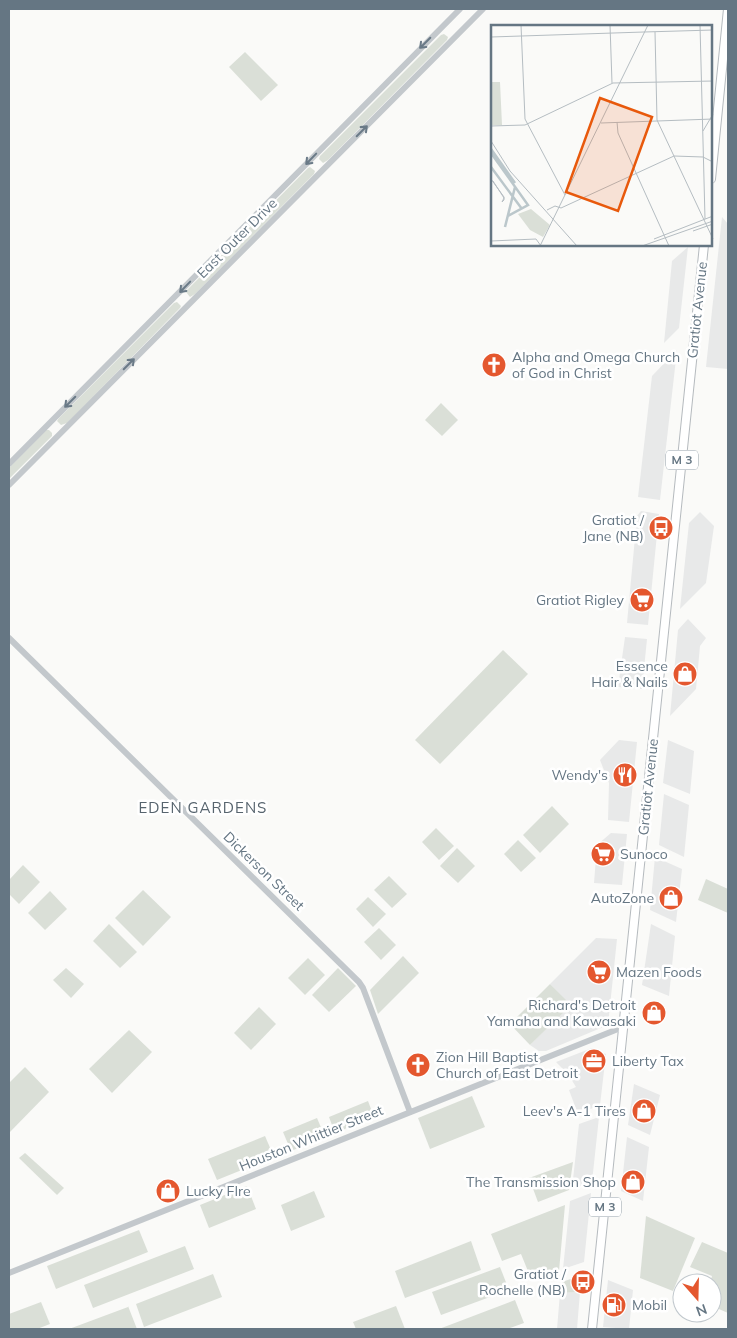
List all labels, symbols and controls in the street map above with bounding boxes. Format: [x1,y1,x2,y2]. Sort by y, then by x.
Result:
inset map [491,25,712,246]
one-way arrow [420,37,432,49]
one-way arrow [356,125,368,137]
one-way arrow [305,152,317,165]
street label: East Outer Drive [193,194,281,282]
street label: Gratiot Avenue [683,261,711,359]
one-way arrow [179,281,191,294]
place label: Alpha and Omega Church of God in Christ [512,348,680,382]
church icon: Alpha and Omega Church of God in Christ [481,352,507,378]
one-way arrow [123,358,135,370]
one-way arrow [65,396,77,408]
road number: M 3 [666,450,698,470]
place label: Gratiot / Jane (NB) [583,511,645,545]
bus stop icon: Gratiot / Jane (NB) [648,515,674,541]
supermarket icon: Gratiot Rigley [629,587,655,613]
place label: Gratiot Rigley [536,591,625,609]
place label: Essence Hair & Nails [591,657,668,691]
shop icon: Essence Hair & Nails [672,661,698,687]
street label: Gratiot Avenue [634,738,662,836]
restaurant icon: Wendy's [612,762,638,788]
place label: Wendy's [552,766,608,784]
district label: EDEN GARDENS [139,798,267,817]
street label: Dickerson Street [220,828,308,914]
supermarket icon: Sunoco [590,841,616,867]
place label: Sunoco [620,845,668,863]
shop icon: AutoZone [658,885,684,911]
place label: AutoZone [591,889,654,907]
supermarket icon: Mazen Foods [586,959,612,985]
place label: Mazen Foods [616,963,702,981]
place label: Richard's Detroit Yamaha and Kawasaki [486,996,636,1030]
shop icon: Richard's Detroit Yamaha and Kawasaki [641,1000,667,1026]
place label: Zion Hill Baptist Church of East Detroit [436,1048,578,1082]
office icon: Liberty Tax [581,1048,607,1074]
church icon: Zion Hill Baptist Church of East Detroit [405,1052,431,1078]
place label: Liberty Tax [612,1052,684,1070]
shop icon: Leev's A-1 Tires [631,1098,657,1124]
street label: Houston Whittier Street [236,1101,386,1175]
place label: Leev's A-1 Tires [523,1102,626,1120]
shop icon: The Transmission Shop [620,1169,646,1195]
place label: The Transmission Shop [466,1173,616,1191]
shop icon: Lucky FIre [155,1178,181,1204]
place label: Lucky FIre [186,1182,251,1200]
road number: M 3 [589,1198,621,1216]
place label: Gratiot / Rochelle (NB) [479,1265,567,1299]
bus stop icon: Gratiot / Rochelle (NB) [570,1269,596,1295]
north arrow [672,1273,722,1323]
fuel station icon: Mobil [601,1292,627,1318]
place label: Mobil [632,1296,667,1314]
text: N [693,1300,709,1320]

